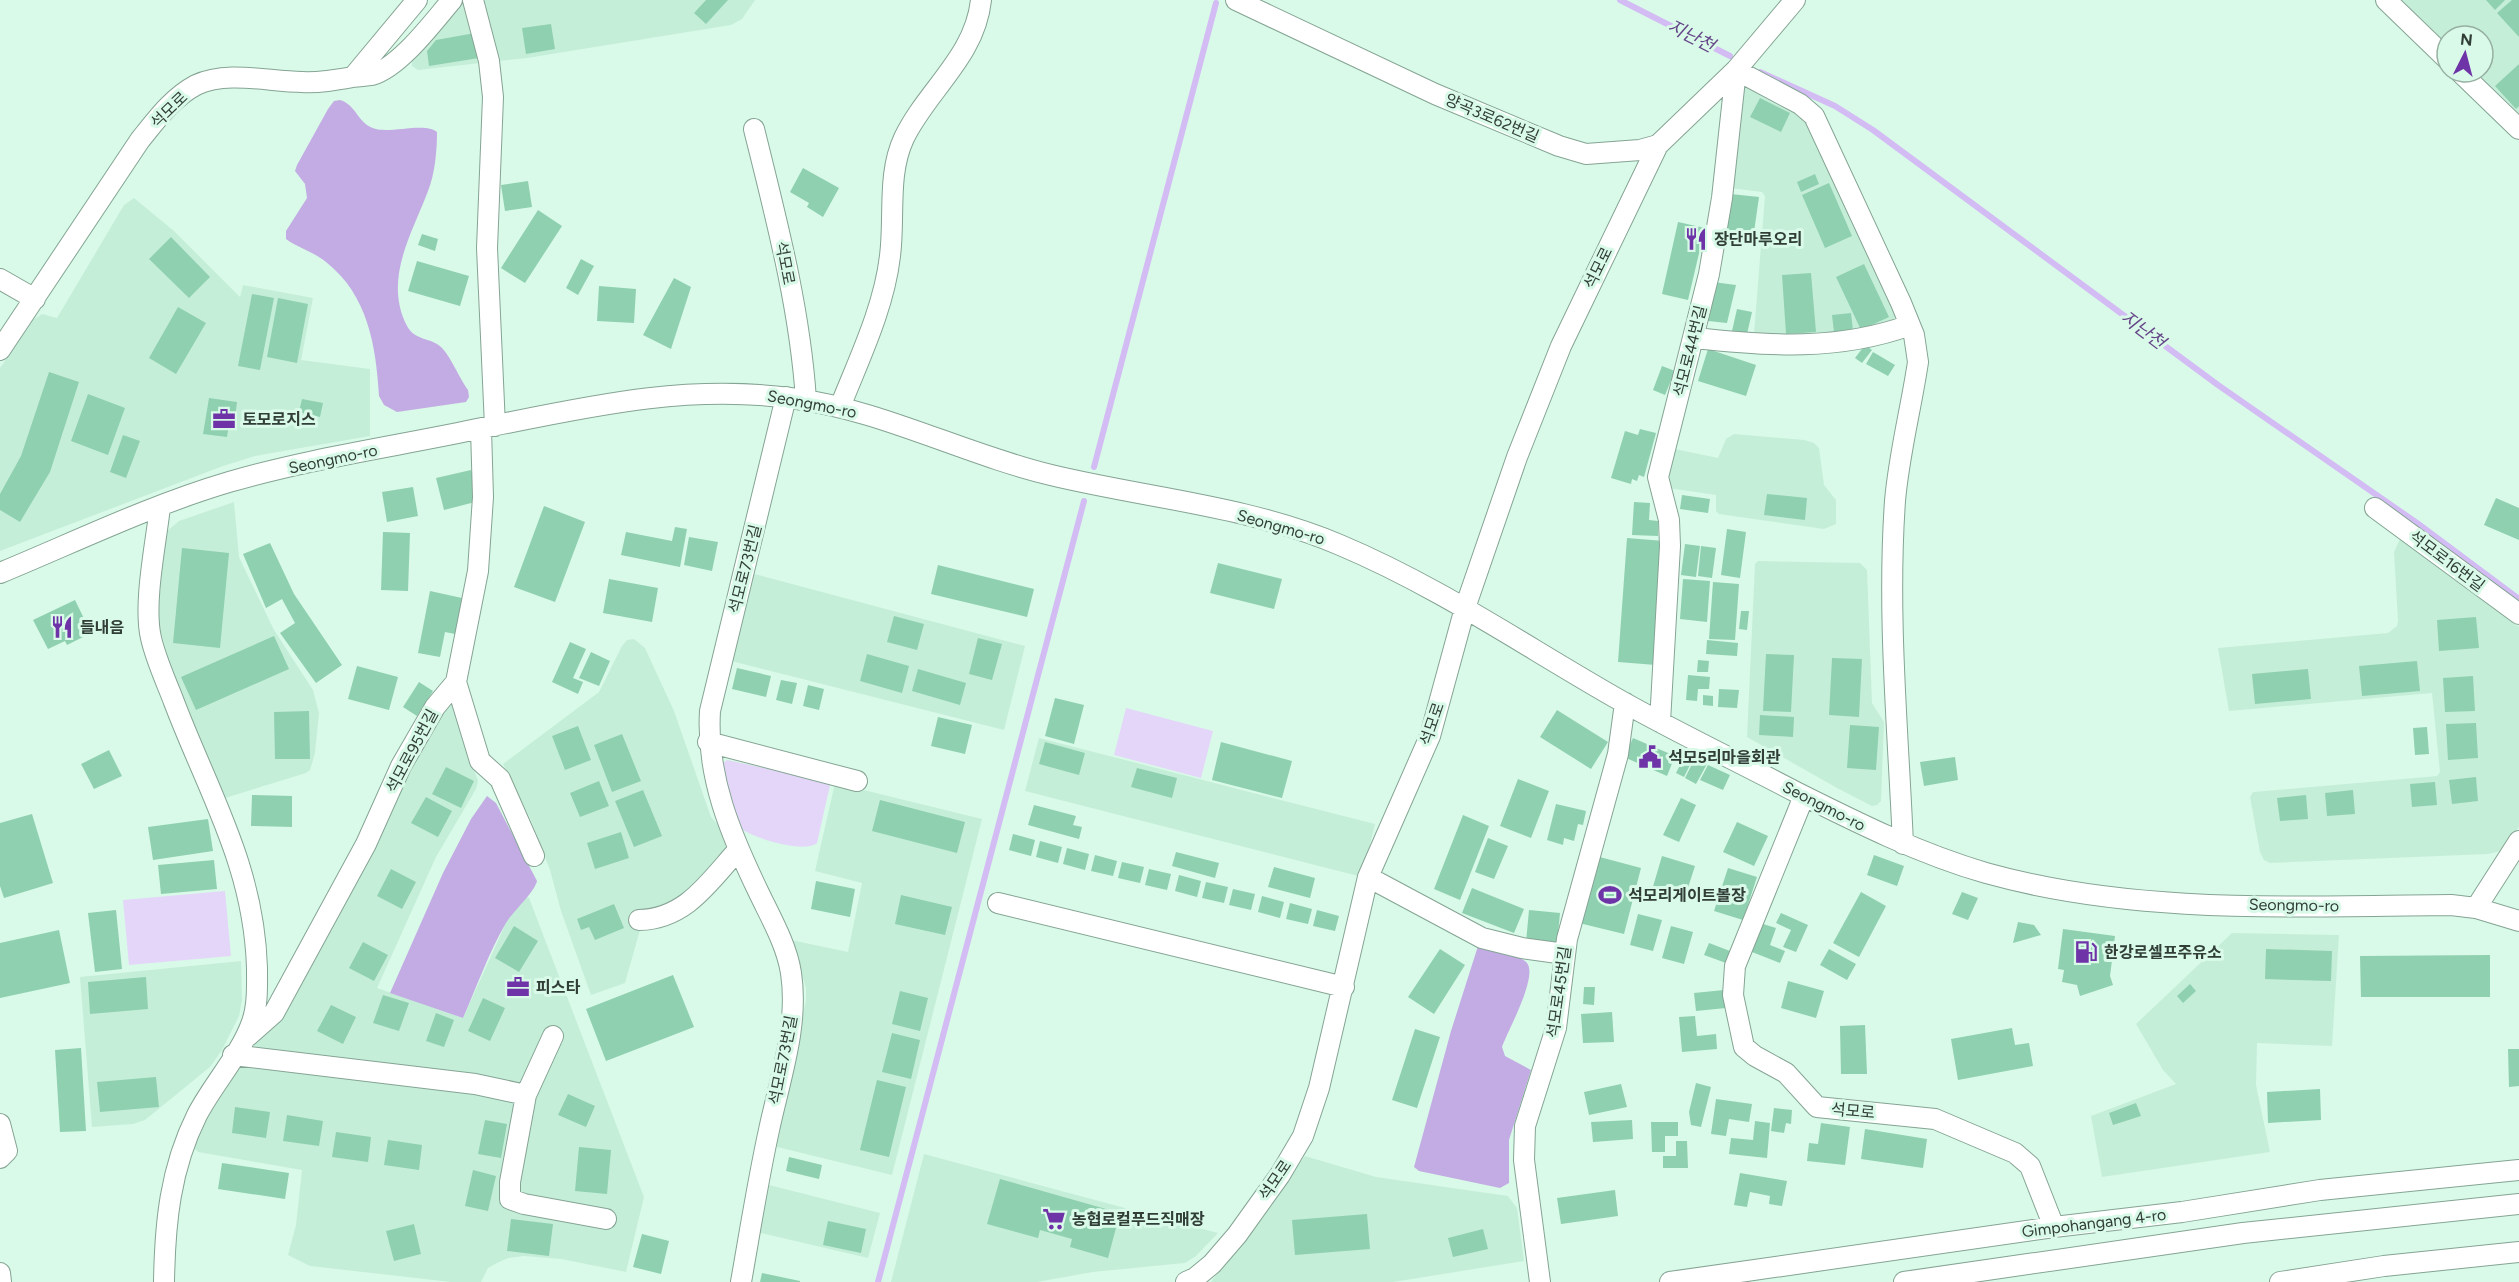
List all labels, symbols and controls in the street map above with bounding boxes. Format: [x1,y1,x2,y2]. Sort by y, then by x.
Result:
water label: 지난천 [1664,15,1720,58]
north arrow [2435,24,2495,84]
text: N [2459,29,2474,50]
street label: 석모로 [147,88,192,132]
street label: 양곡3로62번길 [1442,90,1542,146]
restaurant icon: 장단마루오리 [1683,226,1709,252]
place label: 장단마루오리 [1714,230,1802,249]
street label: 석모로 [771,240,799,287]
street label: 석모로 [1580,244,1616,292]
street label: 석모로44번길 [1669,303,1711,399]
water label: 지난천 [2117,306,2171,355]
street label: Seongmo-ro [766,386,858,422]
office icon: 토모로지스 [211,406,237,432]
place label: 토모로지스 [242,410,316,429]
street label: Seongmo-ro [287,440,379,478]
street label: Seongmo-ro [1235,505,1327,549]
street label: 석모로73번길 [725,523,765,615]
street label: 석모로16번길 [2406,527,2488,595]
restaurant icon: 들내음 [49,614,75,640]
place label: 들내음 [80,618,124,637]
street label: 석모로 [1416,700,1448,748]
street label: 석모로95번길 [382,706,442,796]
public building icon: 석모5리마을회관 [1637,744,1663,770]
place label: 석모5리마을회관 [1668,748,1781,767]
street label: Seongmo-ro [1779,777,1869,835]
sports icon: 석모리게이트볼장 [1597,882,1623,908]
place label: 석모리게이트볼장 [1628,886,1746,905]
street label: Seongmo-ro [2249,895,2339,915]
fuel station icon: 한강로셀프주유소 [2073,939,2099,965]
place label: 한강로셀프주유소 [2104,943,2222,962]
street label: 석모로45번길 [1543,945,1575,1039]
office icon: 피스타 [505,974,531,1000]
place label: 피스타 [536,978,580,997]
street label: 석모로73번길 [765,1014,801,1106]
street label: 석모로 [1830,1100,1876,1122]
street label: 석모로 [1255,1156,1295,1204]
street label: Gimpohangang 4-ro [2021,1205,2167,1241]
supermarket icon: 농협로컬푸드직매장 [1041,1206,1067,1232]
place label: 농협로컬푸드직매장 [1072,1210,1205,1229]

